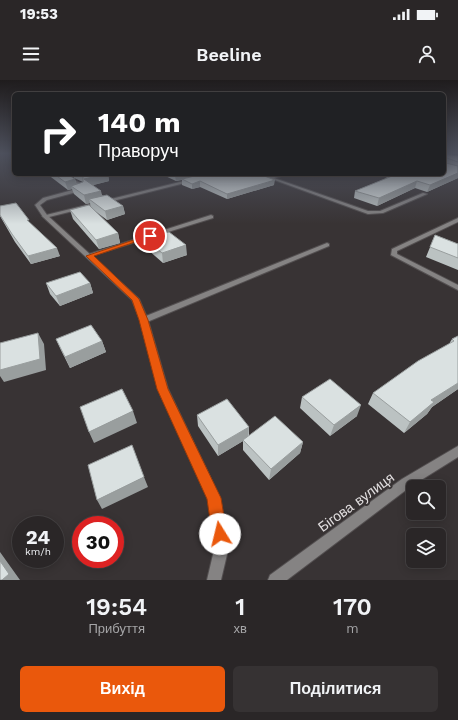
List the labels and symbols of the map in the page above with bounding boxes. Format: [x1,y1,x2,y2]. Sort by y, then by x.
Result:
pin [133,219,167,253]
street label: Бігова вулиця [315,469,397,535]
position arrow [199,513,241,555]
speed limit sign: 30 [72,516,124,568]

